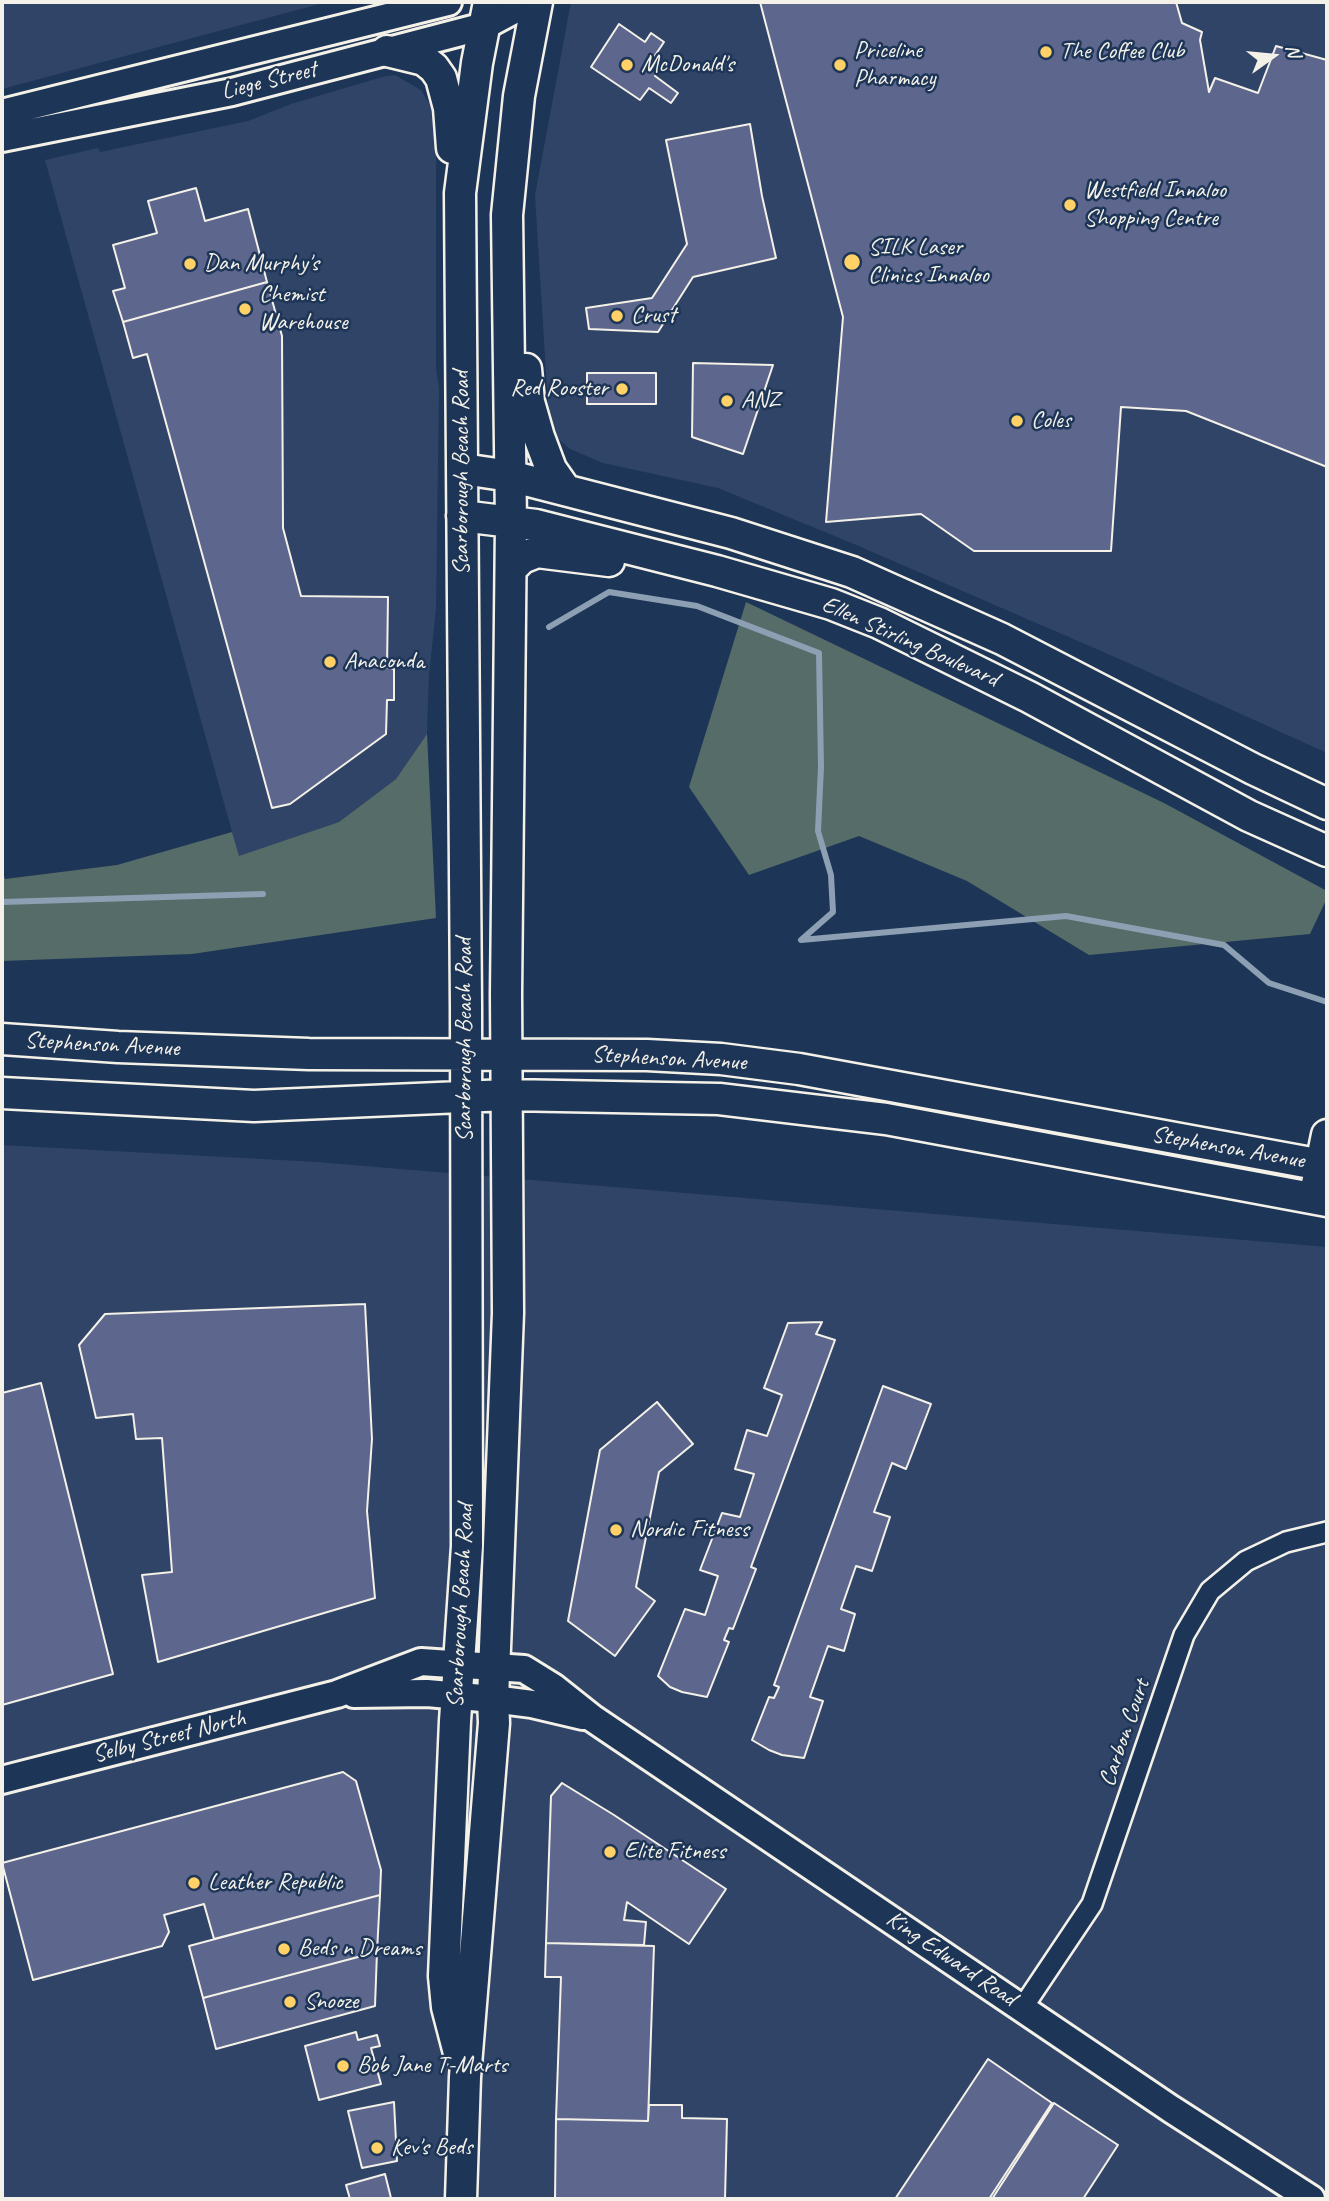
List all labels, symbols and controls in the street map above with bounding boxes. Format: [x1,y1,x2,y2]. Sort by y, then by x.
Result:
north arrow [1238,21,1308,91]
place label: Priceline Pharmacy [854,37,935,93]
place label: The Coffee Club [1060,38,1184,66]
text: N [1280,42,1306,59]
marker: The Coffee Club [1038,44,1054,60]
place label: McDonald's [641,51,734,79]
street label: Liege Street [218,55,320,107]
marker: McDonald's [619,57,635,73]
marker: Priceline Pharmacy [832,57,848,73]
place label: Westfield Innaloo Shopping Centre [1084,177,1226,233]
marker: Westfield Innaloo Shopping Centre [1062,197,1078,213]
place label: SILK Laser Clinics Innaloo [868,234,989,290]
place label: Dan Murphy's [204,250,319,278]
marker: SILK Laser Clinics Innaloo [842,252,862,272]
marker: Dan Murphy's [182,256,198,272]
place label: Chemist Warehouse [259,281,347,337]
marker: Chemist Warehouse [237,301,253,317]
place label: Crust [631,302,676,330]
marker: Crust [609,308,625,324]
street label: Scarborough Beach Road [448,371,476,575]
place label: Red Rooster [510,375,608,403]
marker: Red Rooster [614,381,630,397]
place label: ANZ [741,387,780,415]
marker: ANZ [719,393,735,409]
place label: Coles [1031,407,1071,435]
marker: Coles [1009,413,1025,429]
street label: Ellen Stirling Boulevard [817,590,1003,694]
place label: Anaconda [344,648,424,676]
marker: Anaconda [322,654,338,670]
street label: Scarborough Beach Road [451,938,479,1142]
street label: Stephenson Avenue [24,1027,180,1063]
street label: Stephenson Avenue [591,1041,747,1077]
street label: Stephenson Avenue [1149,1120,1307,1176]
street label: Scarborough Beach Road [441,1503,481,1709]
place label: Nordic Fitness [630,1516,749,1544]
marker: Nordic Fitness [608,1522,624,1538]
street label: Carbon Court [1093,1676,1157,1790]
street label: Selby Street North [90,1704,248,1770]
place label: Elite Fitness [624,1838,725,1866]
marker: Elite Fitness [602,1844,618,1860]
place label: Leather Republic [208,1869,343,1897]
marker: Leather Republic [186,1875,202,1891]
street label: King Edward Road [880,1905,1022,2013]
place label: Beds n Dreams [298,1935,421,1963]
marker: Beds n Dreams [276,1941,292,1957]
place label: Snooze [304,1988,358,2016]
marker: Snooze [282,1994,298,2010]
place label: Bob Jane T-Marts [357,2052,508,2080]
marker: Bob Jane T-Marts [335,2058,351,2074]
place label: Kev's Beds [391,2134,472,2162]
marker: Kev's Beds [369,2140,385,2156]

